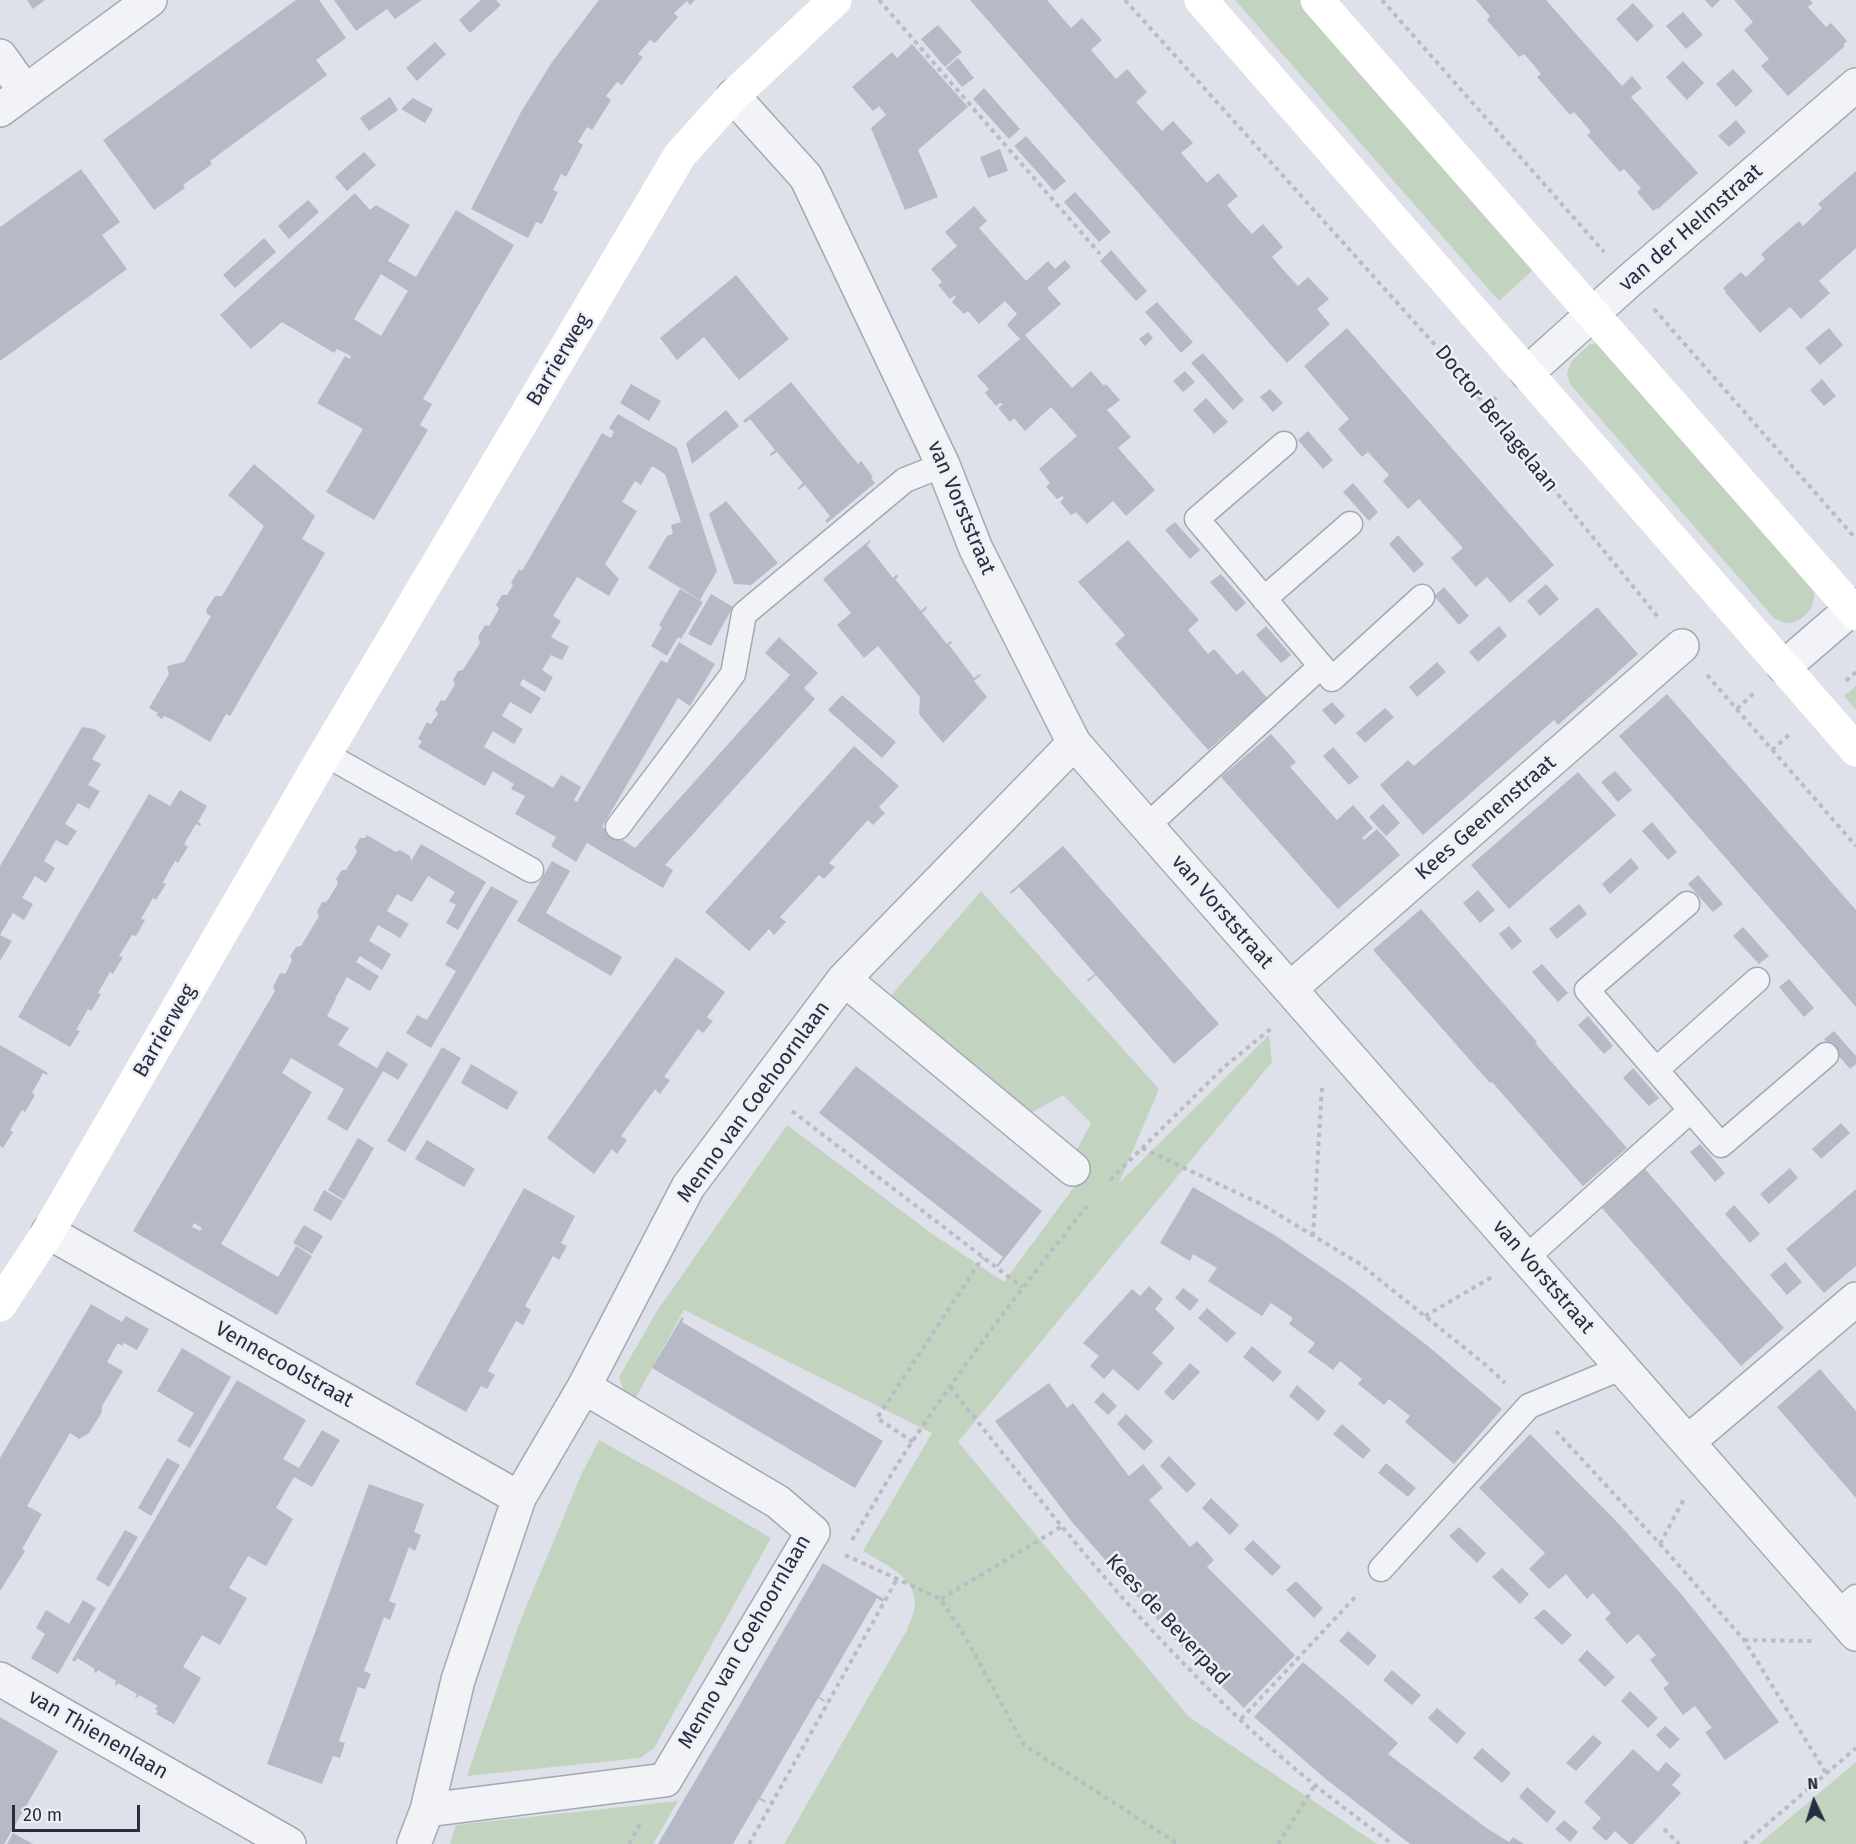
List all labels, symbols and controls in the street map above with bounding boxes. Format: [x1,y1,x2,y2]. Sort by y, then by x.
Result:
street label: van der Helmstraat [1614,159,1768,297]
street label: Barrierweg [522,309,596,411]
street label: Doctor Berlagelaan [1429,340,1563,498]
street label: van Vorststraat [921,437,1001,579]
street label: Kees Geenenstraat [1411,750,1561,886]
street label: van Vorststraat [1166,850,1278,974]
street label: Barrierweg [128,980,202,1082]
street label: Menno van Coehoornlaan [672,996,836,1208]
street label: van Vorststraat [1487,1215,1599,1339]
street label: Vennecoolstraat [211,1317,357,1413]
street label: Menno van Coehoornlaan [673,1531,817,1753]
street label: Kees de Beverpad [1100,1549,1234,1691]
street label: van Thienenlaan [24,1685,172,1785]
north arrow [1784,1772,1844,1832]
text: N [1807,1774,1819,1793]
scale bar [15,1793,142,1831]
text: 20 m [23,1804,62,1826]

